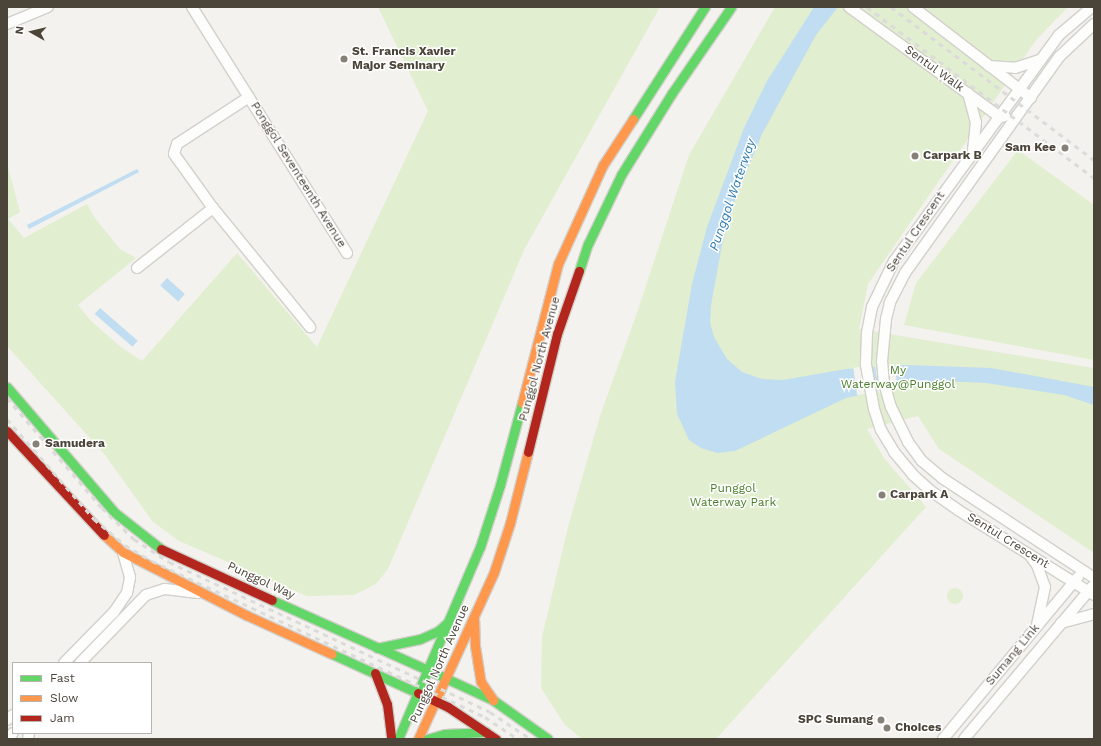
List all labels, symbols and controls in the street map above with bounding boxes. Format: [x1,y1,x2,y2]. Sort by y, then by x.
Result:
north arrow [12,12,52,52]
text: N [13,25,27,35]
street label: Sentul Walk [901,42,967,96]
place label: St. Francis Xavier Major Seminary [352,45,456,73]
marker: St. Francis Xavier Major Seminary [339,54,349,64]
street label: Ponggol Seventeenth Avenue [247,99,349,251]
water label: Punggol Waterway [706,137,760,253]
place label: Sam Kee [1005,141,1056,155]
marker: Sam Kee [1059,142,1071,154]
place label: Carpark B [923,149,982,163]
marker: Carpark B [910,151,920,161]
street label: Sentul Crescent [884,189,948,275]
street label: Punggol North Avenue [516,295,564,423]
park label: My Waterway@Punggol [841,364,955,392]
place label: Samudera [45,437,105,451]
marker: Samudera [30,438,42,450]
park label: Punggol Waterway Park [690,482,776,510]
place label: Carpark A [890,488,949,502]
marker: Carpark A [877,490,887,500]
street label: Sentul Crescent [964,510,1052,572]
street label: Punggol Way [225,559,297,603]
street label: Punggol North Avenue [407,602,473,726]
street label: Sumang Link [983,621,1043,689]
legend [12,662,152,734]
text: Fast [50,671,75,685]
text: Slow [50,691,78,705]
text: Jam [50,711,75,725]
place label: SPC Sumang [798,713,873,727]
marker: SPC Sumang [876,715,886,725]
place label: Choices [895,721,941,735]
marker: Choices [882,723,892,733]

